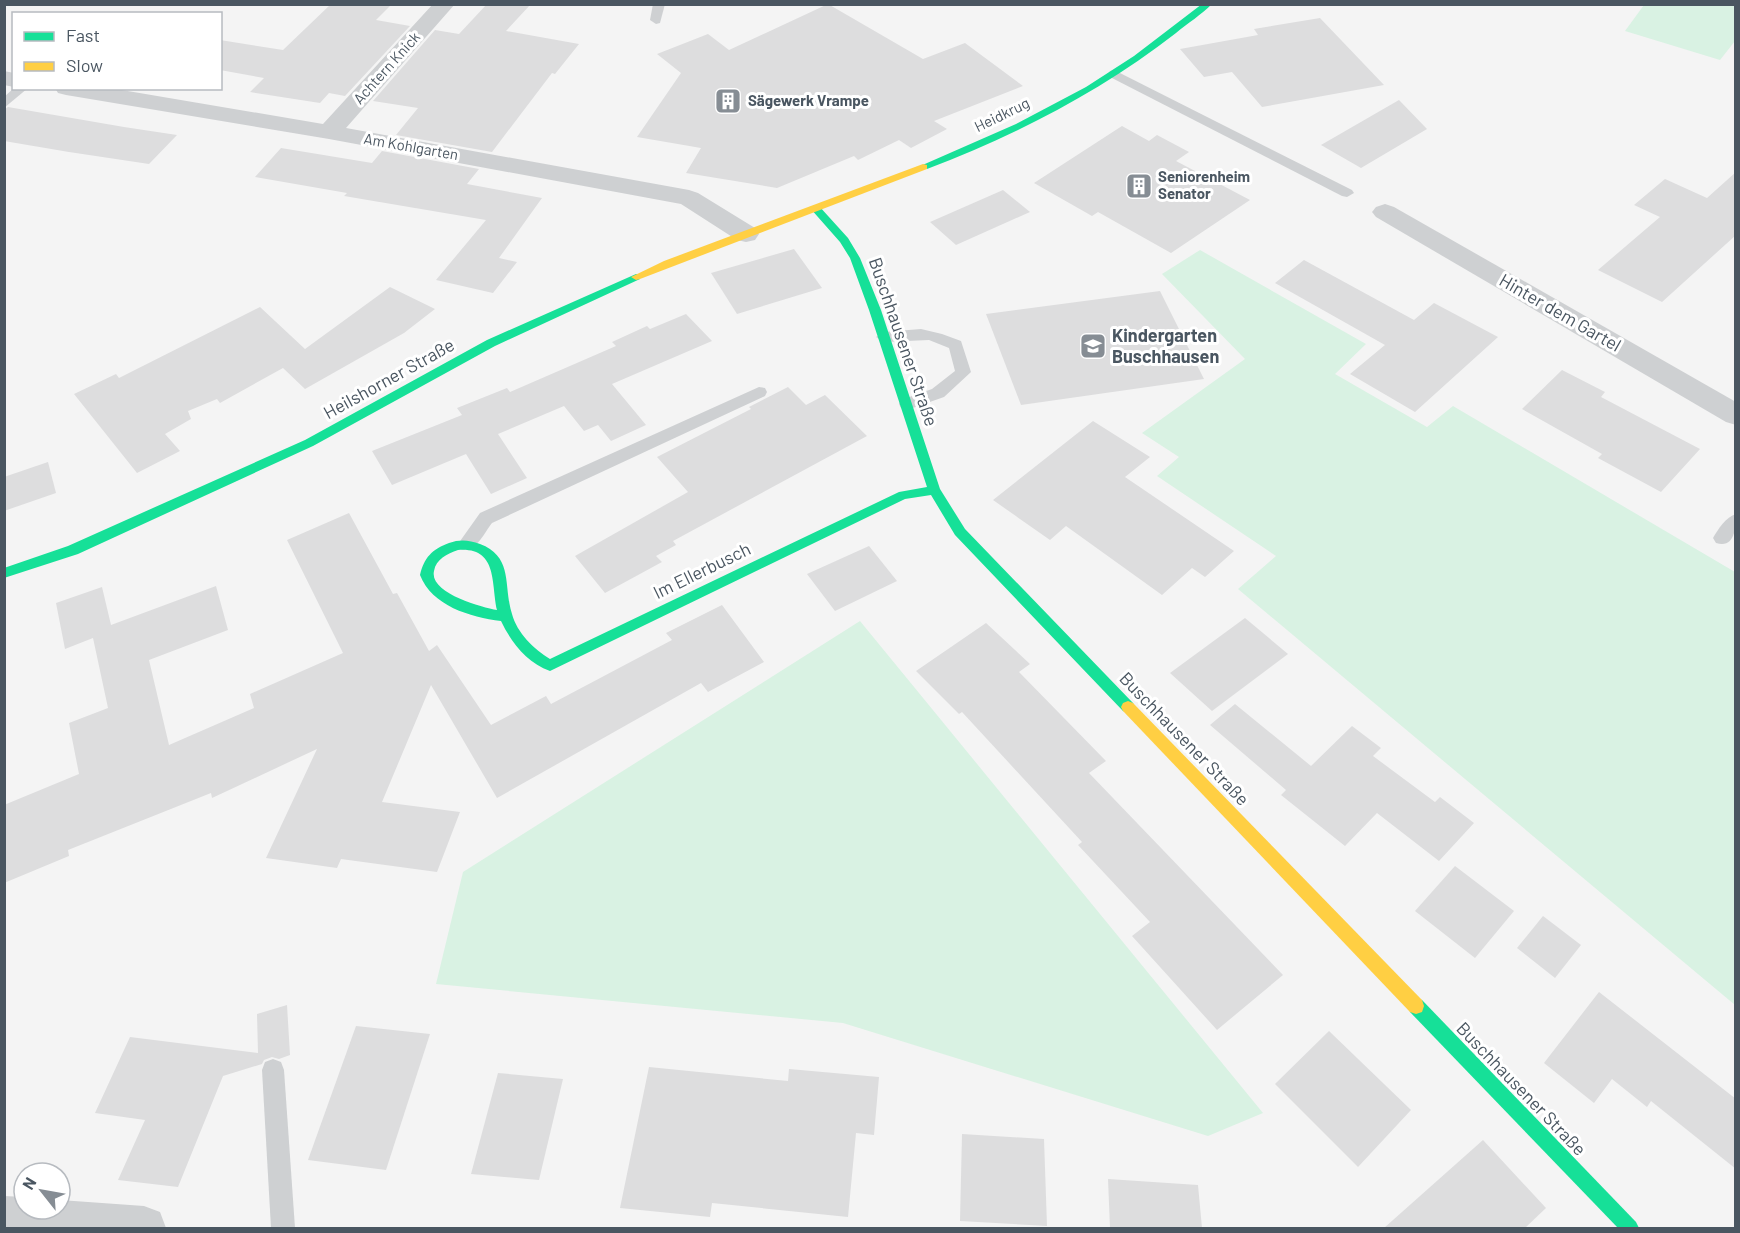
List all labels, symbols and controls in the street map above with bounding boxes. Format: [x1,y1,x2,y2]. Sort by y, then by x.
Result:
legend [12,12,222,90]
text: Fast [66,24,100,46]
street label: Achtern Knick [349,27,424,107]
text: Slow [66,54,103,76]
building icon: Sägewerk Vrampe [713,86,743,116]
place label: Sägewerk Vrampe [748,91,869,109]
street label: Heidkrug [971,93,1032,135]
street label: Am Kohlgarten [362,129,460,163]
place label: Seniorenheim Senator [1158,167,1250,202]
building icon: Seniorenheim Senator [1124,171,1154,201]
street label: Buschhausener Straße [865,254,943,429]
street label: Hinter dem Gartel [1496,268,1625,356]
place label: Kindergarten Buschhausen [1112,324,1219,367]
school or university icon: Kindergarten Buschhausen [1078,331,1108,361]
street label: Heilshorner Straße [319,333,458,423]
street label: Im Ellerbusch [649,537,754,603]
street label: Buschhausener Straße [1115,667,1254,810]
street label: Buschhausener Straße [1452,1017,1591,1160]
north arrow [12,1161,72,1221]
text: N [18,1174,40,1192]

